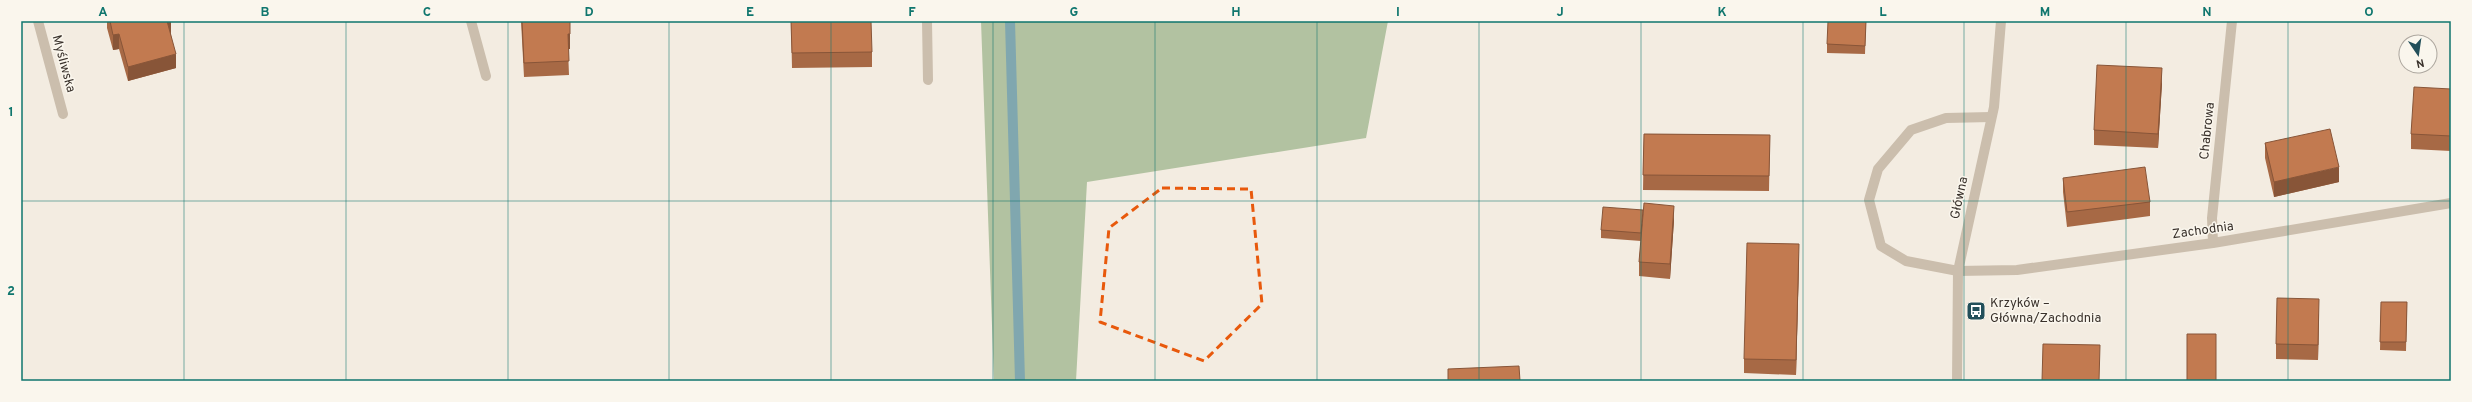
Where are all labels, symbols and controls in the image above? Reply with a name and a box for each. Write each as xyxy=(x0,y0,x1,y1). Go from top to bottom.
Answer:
text: A xyxy=(98,5,108,21)
text: B xyxy=(261,5,270,21)
text: C xyxy=(423,5,431,21)
text: D xyxy=(584,5,594,21)
text: E xyxy=(746,5,754,21)
text: F xyxy=(908,5,916,21)
text: G xyxy=(1070,5,1079,21)
text: H xyxy=(1231,5,1241,21)
text: I xyxy=(1396,5,1400,21)
text: J xyxy=(1556,5,1564,21)
text: K xyxy=(1717,5,1727,21)
text: L xyxy=(1879,5,1887,21)
text: M xyxy=(2040,5,2050,21)
text: N xyxy=(2202,5,2212,21)
text: O xyxy=(2364,5,2374,21)
street label: Myśliwska xyxy=(48,33,78,95)
north arrow xyxy=(2398,34,2438,74)
text: N xyxy=(2415,55,2425,70)
street label: Chabrowa xyxy=(2197,101,2219,161)
text: 1 xyxy=(8,105,14,121)
street label: Główna xyxy=(1948,175,1972,221)
street label: Zachodnia xyxy=(2171,219,2235,243)
text: 2 xyxy=(7,284,15,300)
place label: Krzyków – Główna/Zachodnia xyxy=(1990,296,2101,327)
bus stop icon: Krzyków – Główna/Zachodnia xyxy=(1965,300,1987,322)

